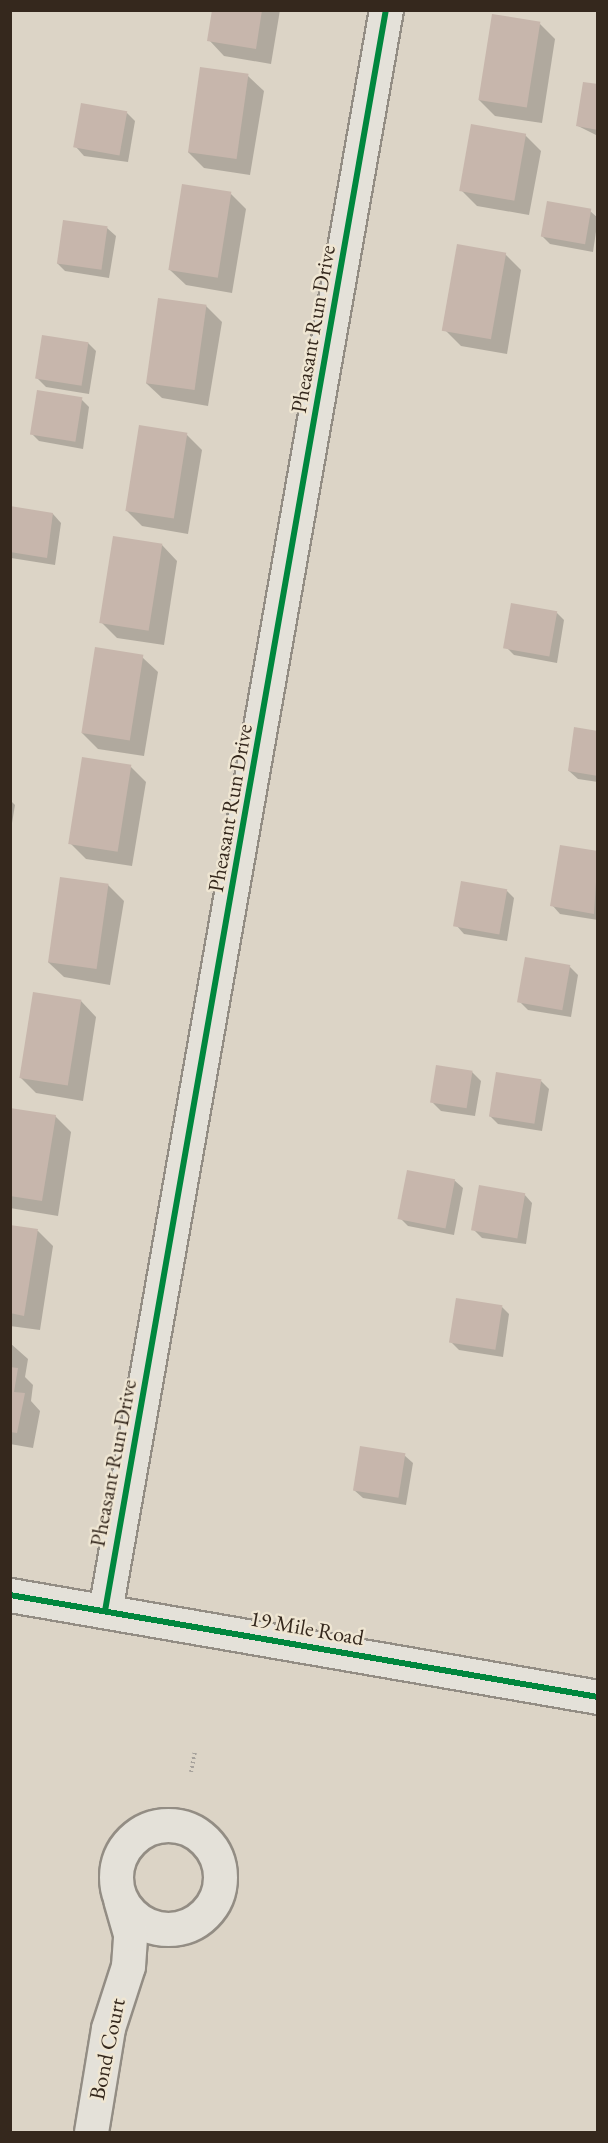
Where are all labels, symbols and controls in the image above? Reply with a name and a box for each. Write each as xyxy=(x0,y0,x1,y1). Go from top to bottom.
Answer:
street label: Pheasant Run Drive xyxy=(285,243,341,415)
street label: Pheasant Run Drive xyxy=(202,722,258,894)
street label: Pheasant Run Drive xyxy=(84,1377,142,1549)
street label: 19 Mile Road xyxy=(248,1605,366,1651)
street label: Bond Court xyxy=(83,1996,131,2102)

